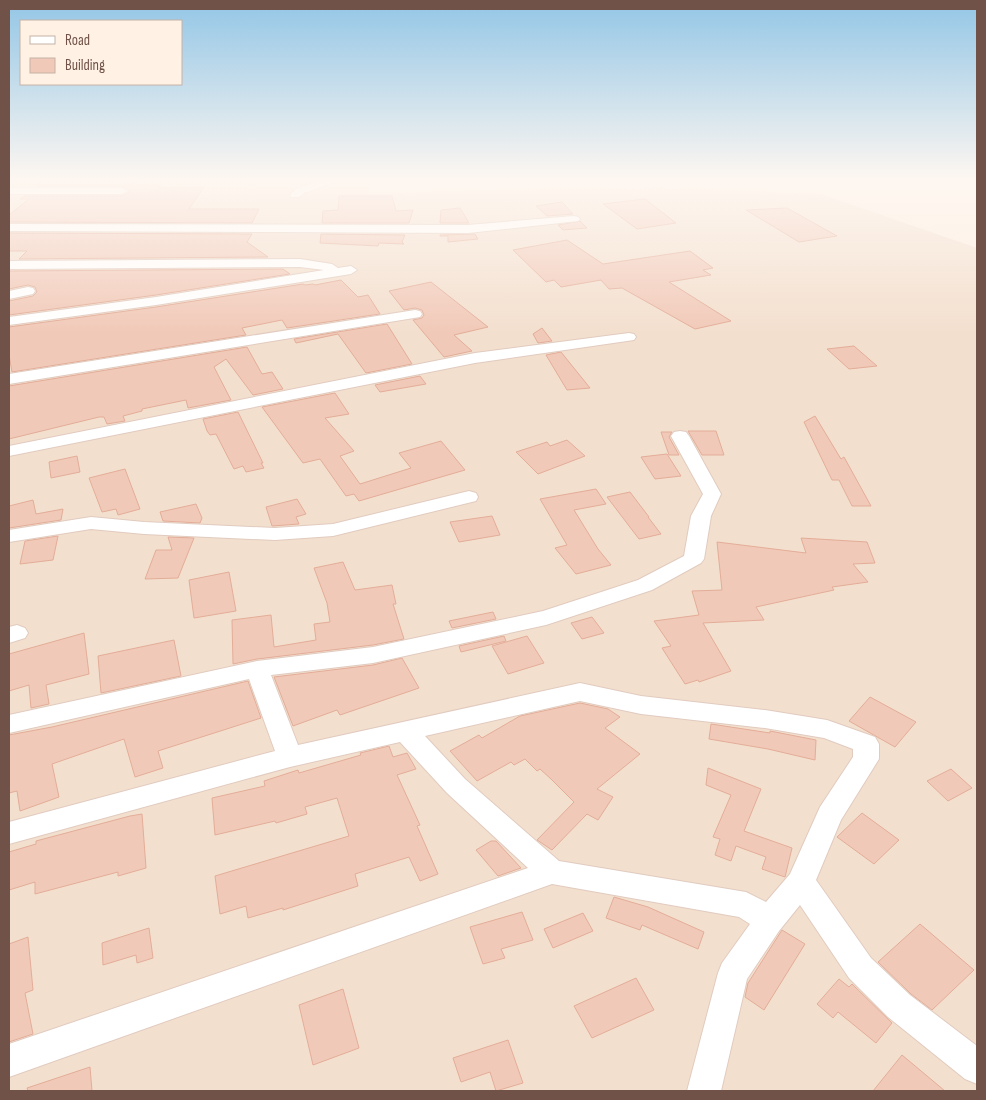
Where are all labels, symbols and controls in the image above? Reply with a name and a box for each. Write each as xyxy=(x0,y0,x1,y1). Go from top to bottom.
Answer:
legend xyxy=(20,20,182,85)
text: Road xyxy=(65,31,90,50)
text: Building xyxy=(65,56,105,75)

